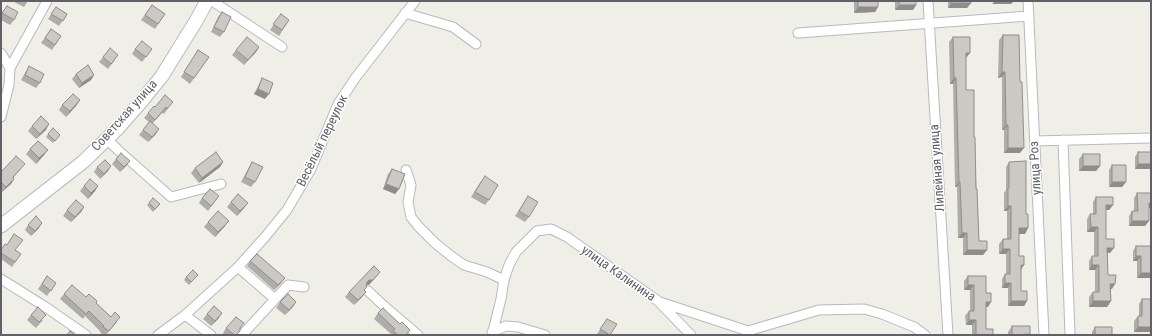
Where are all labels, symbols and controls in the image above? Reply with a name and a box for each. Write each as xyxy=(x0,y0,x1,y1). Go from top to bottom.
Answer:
street label: Советская улица xyxy=(89,77,161,155)
street label: Весёлый переулок xyxy=(294,93,352,189)
street label: Лилейная улица xyxy=(927,124,949,212)
street label: улица Роз xyxy=(1027,141,1045,195)
street label: улица Калинина xyxy=(578,243,658,305)

